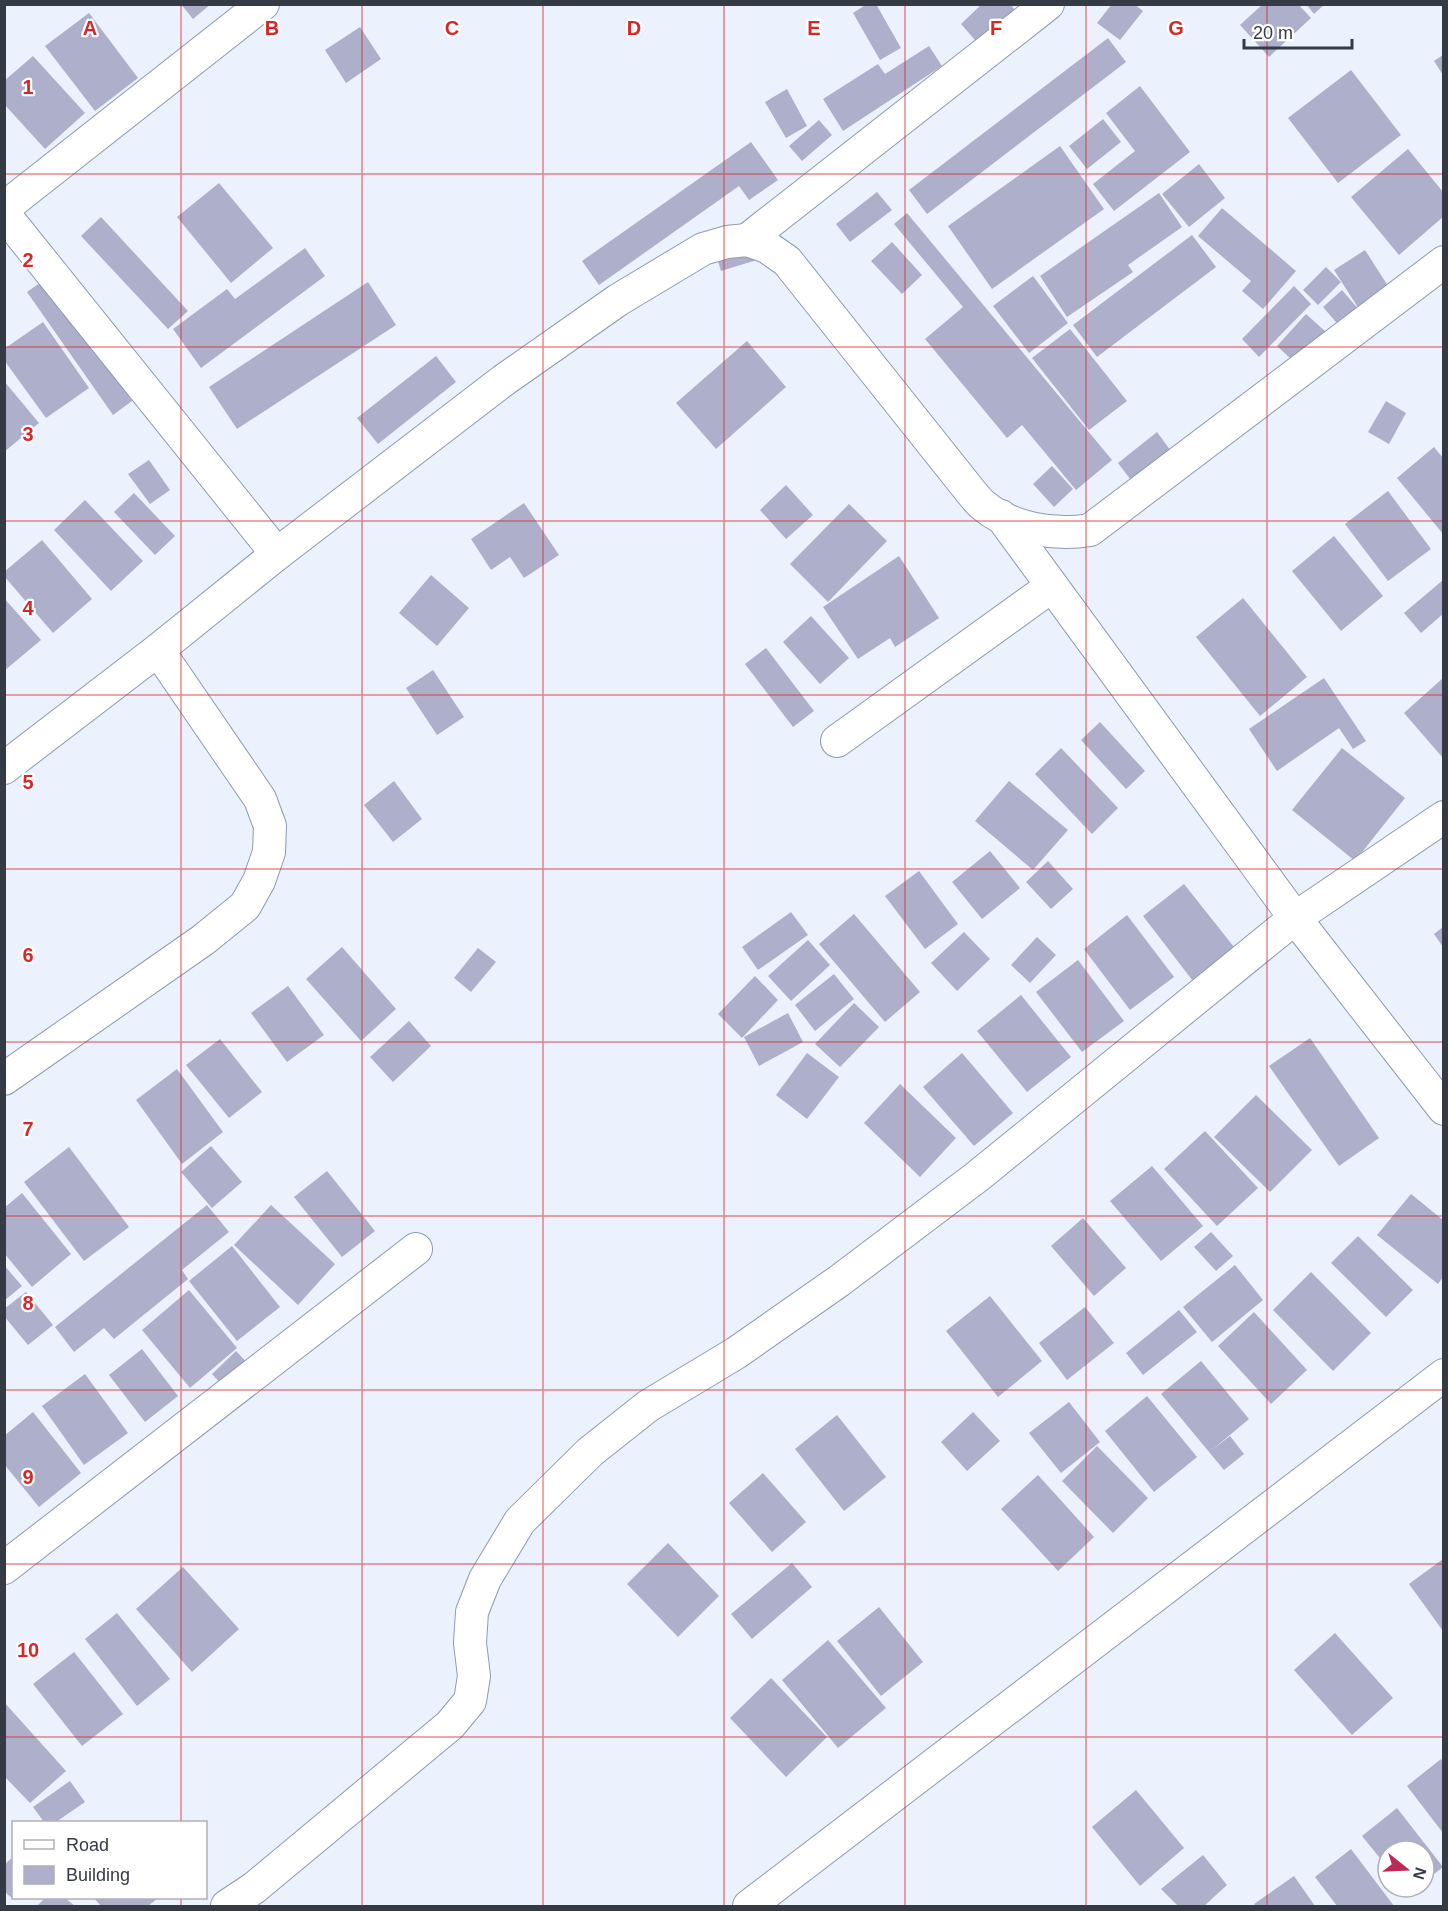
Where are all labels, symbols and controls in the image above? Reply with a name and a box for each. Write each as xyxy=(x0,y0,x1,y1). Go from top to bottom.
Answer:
scale bar xyxy=(1244,12,1352,50)
text: A xyxy=(83,17,97,39)
text: B xyxy=(265,17,279,39)
text: C xyxy=(445,17,459,39)
text: D xyxy=(627,17,641,39)
text: E xyxy=(807,17,821,39)
text: F xyxy=(990,17,1002,39)
text: G xyxy=(1168,17,1184,39)
text: 20 m xyxy=(1253,23,1293,43)
text: 1 xyxy=(22,76,34,98)
text: 2 xyxy=(22,249,34,271)
text: 3 xyxy=(22,423,34,445)
text: 4 xyxy=(22,597,34,619)
text: 5 xyxy=(22,771,34,793)
text: 6 xyxy=(22,944,34,966)
text: 7 xyxy=(22,1118,34,1140)
text: 8 xyxy=(22,1292,34,1314)
text: 9 xyxy=(22,1466,34,1488)
text: 10 xyxy=(17,1639,39,1661)
legend xyxy=(12,1821,207,1899)
text: Road xyxy=(66,1835,109,1855)
north arrow xyxy=(1376,1839,1436,1899)
text: Building xyxy=(66,1865,130,1885)
text: N xyxy=(1410,1865,1430,1882)

